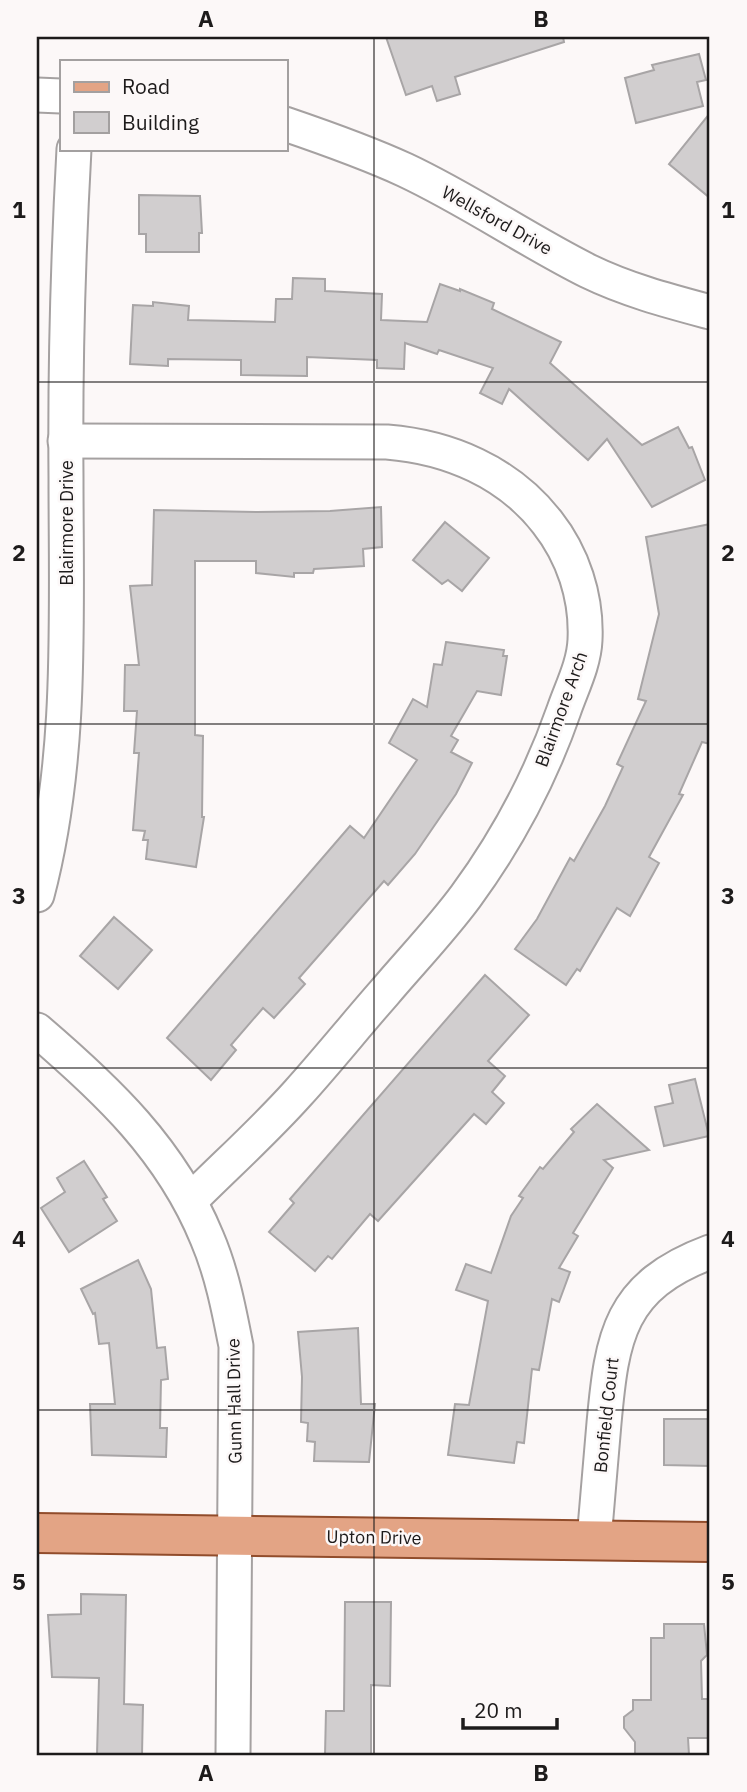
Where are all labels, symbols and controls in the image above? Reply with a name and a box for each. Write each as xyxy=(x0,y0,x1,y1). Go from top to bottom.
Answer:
text: A xyxy=(198,3,214,33)
text: B xyxy=(533,3,549,33)
legend xyxy=(60,60,287,150)
text: Road xyxy=(122,72,170,100)
text: Building xyxy=(122,108,199,136)
street label: Wellsford Drive xyxy=(438,180,556,260)
text: 1 xyxy=(12,194,26,224)
text: 1 xyxy=(721,194,735,224)
street label: Blairmore Drive xyxy=(55,460,78,586)
text: 2 xyxy=(12,537,26,567)
text: 2 xyxy=(721,537,735,567)
street label: Blairmore Arch xyxy=(529,648,593,770)
text: 3 xyxy=(12,880,26,910)
text: 3 xyxy=(721,880,735,910)
text: 4 xyxy=(12,1223,26,1253)
text: 4 xyxy=(721,1223,735,1253)
street label: Gunn Hall Drive xyxy=(221,1338,247,1464)
street label: Bonfield Court xyxy=(588,1356,624,1474)
street label: Upton Drive xyxy=(326,1525,422,1549)
text: 5 xyxy=(12,1566,26,1596)
text: 5 xyxy=(721,1566,735,1596)
scale bar xyxy=(463,1687,558,1731)
text: 20 m xyxy=(474,1696,523,1724)
text: A xyxy=(198,1757,214,1787)
text: B xyxy=(533,1757,549,1787)

